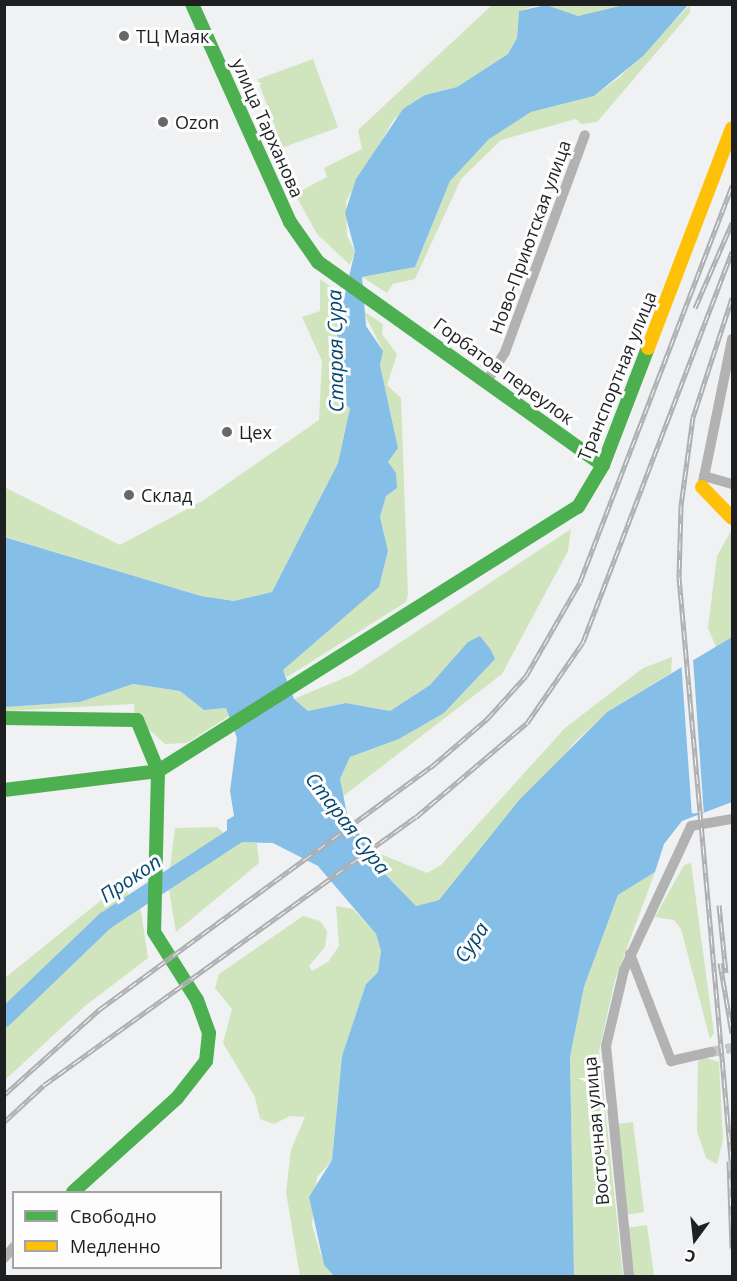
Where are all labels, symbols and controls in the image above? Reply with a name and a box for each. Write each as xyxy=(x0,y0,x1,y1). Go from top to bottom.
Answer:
place label: ТЦ Маяк xyxy=(136,25,209,47)
marker: ТЦ Маяк xyxy=(117,29,131,43)
street label: улица Тарханова xyxy=(228,55,308,201)
place label: Ozon xyxy=(175,111,219,133)
marker: Ozon xyxy=(156,115,170,129)
street label: Ново-Приютская улица xyxy=(485,137,575,337)
street label: Транспортная улица xyxy=(573,288,661,464)
water label: Старая Сура xyxy=(322,289,348,413)
street label: Горбатов переулок xyxy=(430,313,578,429)
place label: Цех xyxy=(239,421,272,443)
marker: Цех xyxy=(220,425,234,439)
place label: Склад xyxy=(141,484,192,506)
marker: Склад xyxy=(122,488,136,502)
water label: Старая Сура xyxy=(301,767,395,879)
water label: Прокоп xyxy=(95,849,165,907)
water label: Сура xyxy=(449,917,493,967)
street label: Восточная улица xyxy=(579,1056,613,1206)
legend xyxy=(12,1191,222,1269)
text: Свободно xyxy=(70,1204,157,1228)
north arrow xyxy=(665,1209,725,1269)
text: Медленно xyxy=(70,1234,161,1258)
text: С xyxy=(683,1244,698,1268)

